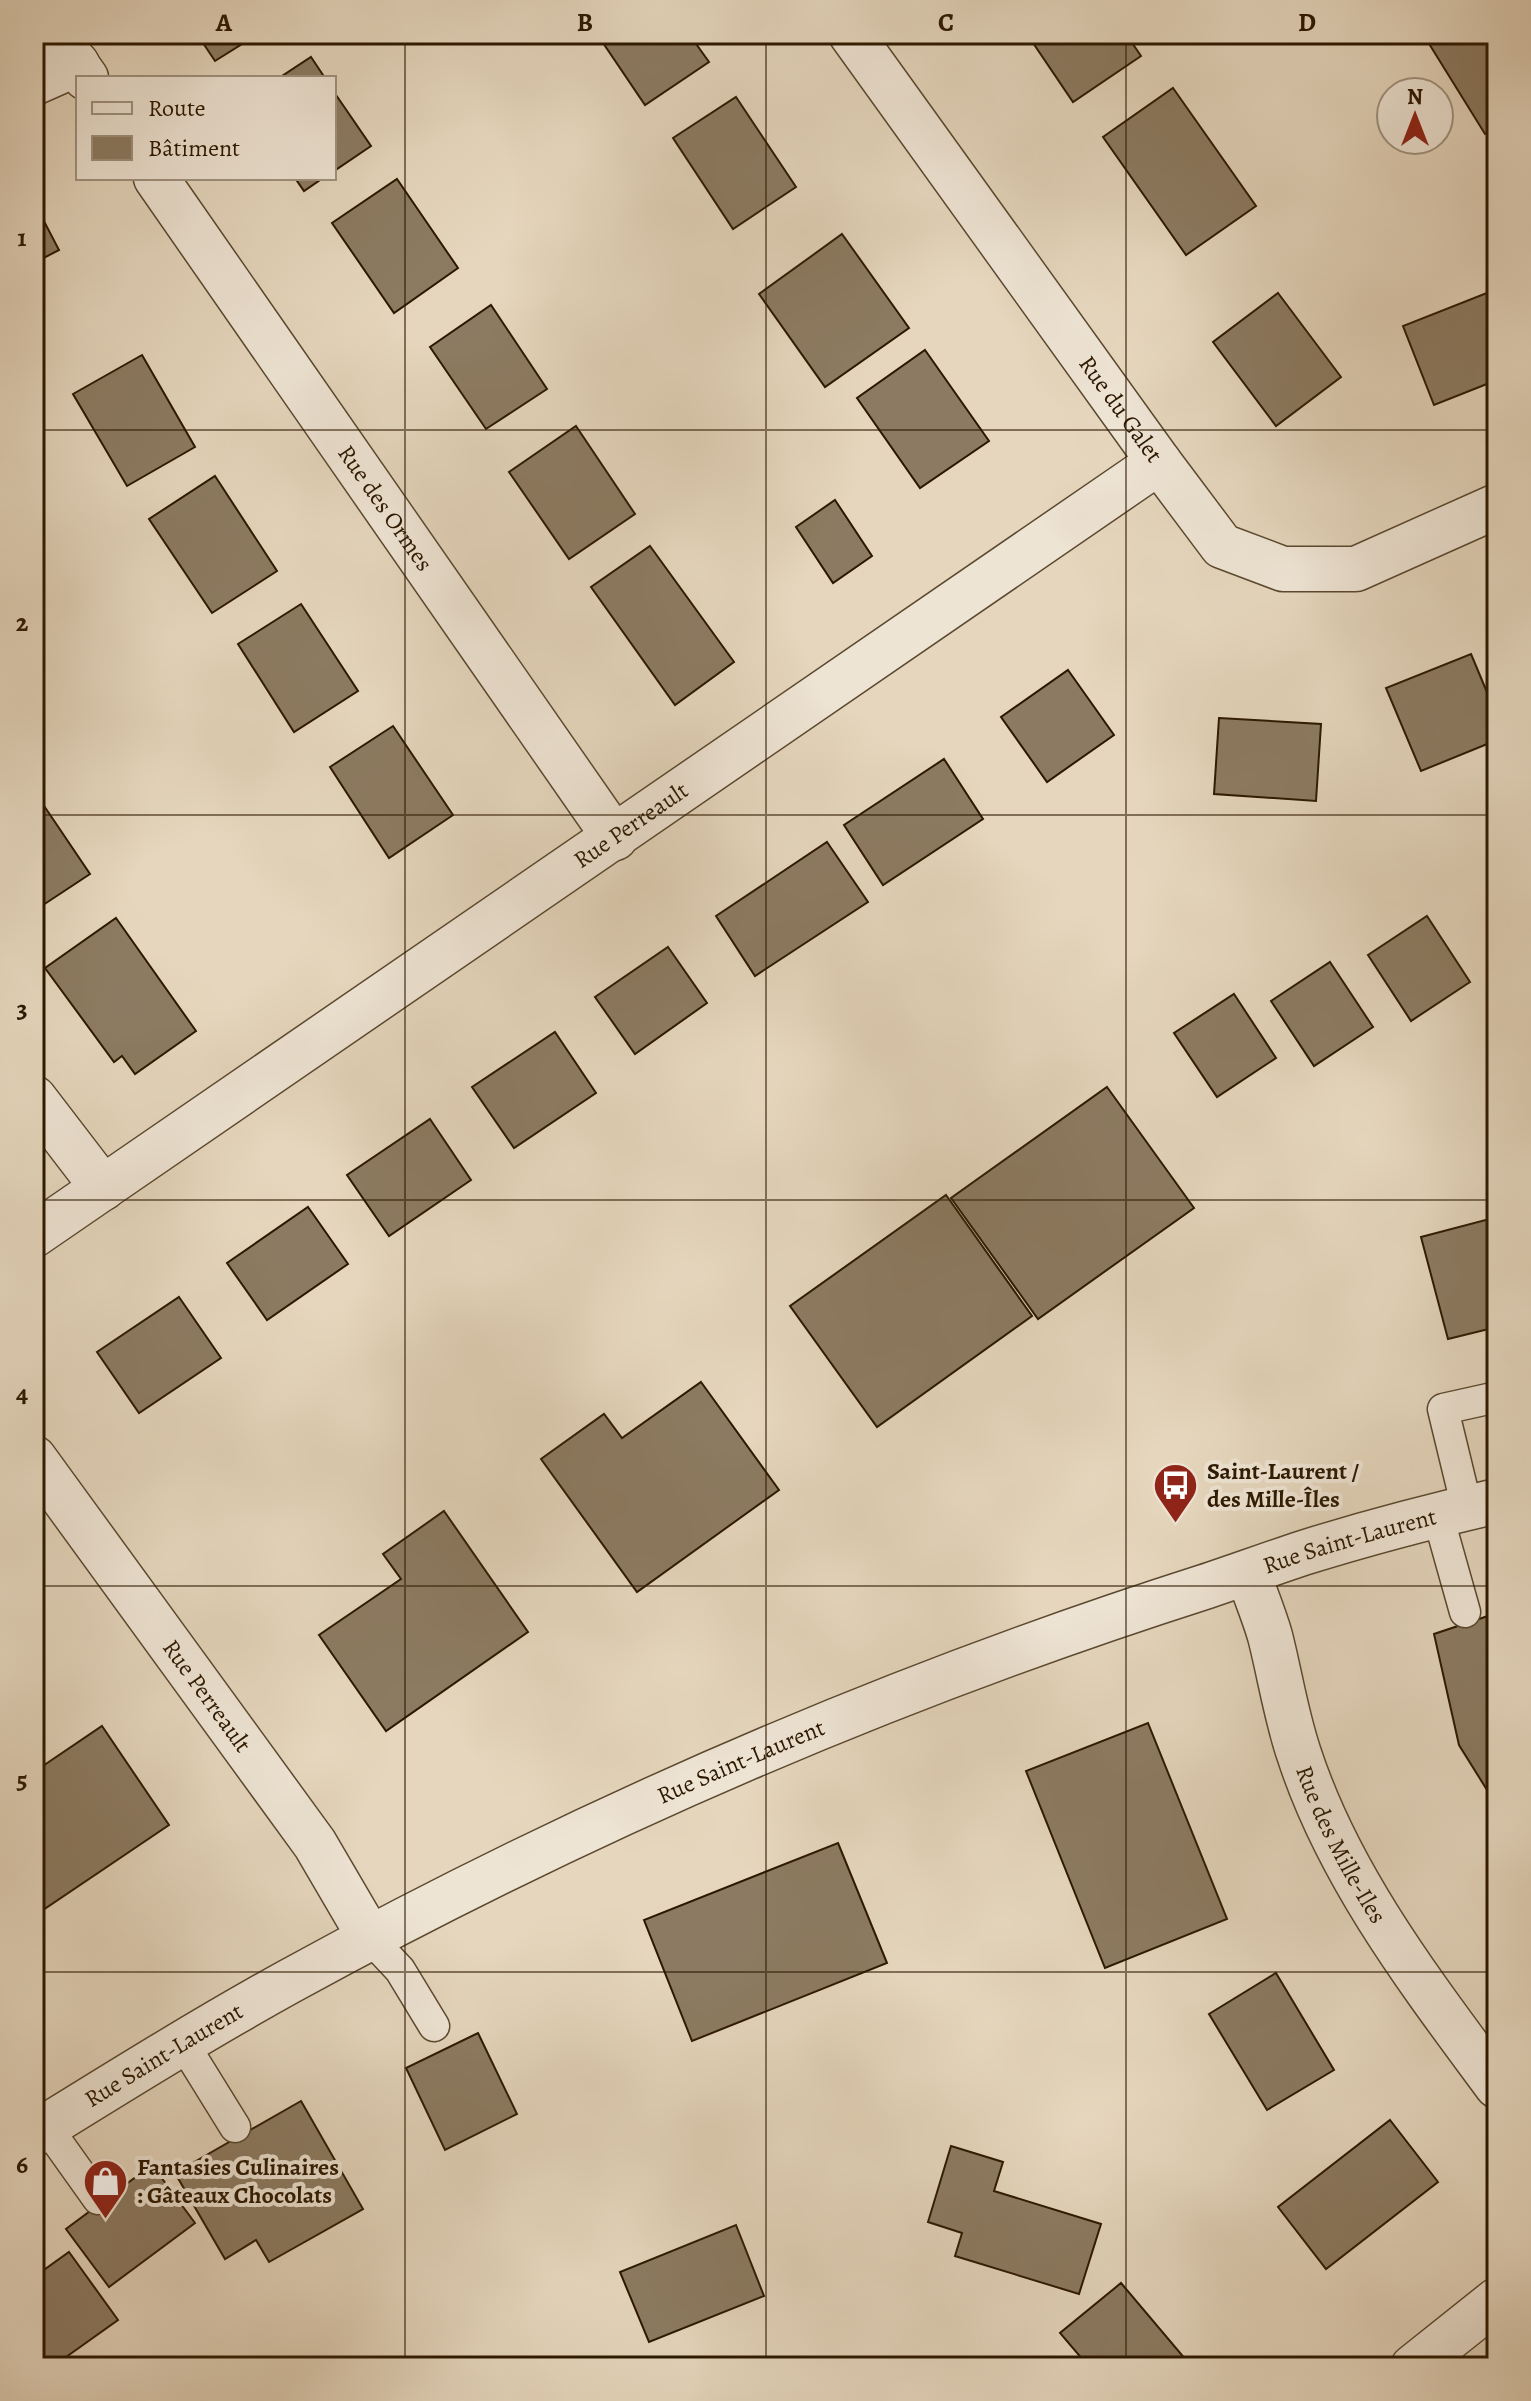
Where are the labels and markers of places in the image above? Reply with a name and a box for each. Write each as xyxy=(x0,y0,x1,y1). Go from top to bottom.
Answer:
place label: Saint-Laurent / des Mille-Îles xyxy=(1207,1455,1359,1515)
bus stop icon: Saint-Laurent / des Mille-Îles xyxy=(1152,1461,1200,1524)
place label: Fantasies Culinaires : Gâteaux Chocolats xyxy=(137,2151,339,2211)
shop icon: Fantasies Culinaires : Gâteaux Chocolats xyxy=(82,2157,130,2220)

